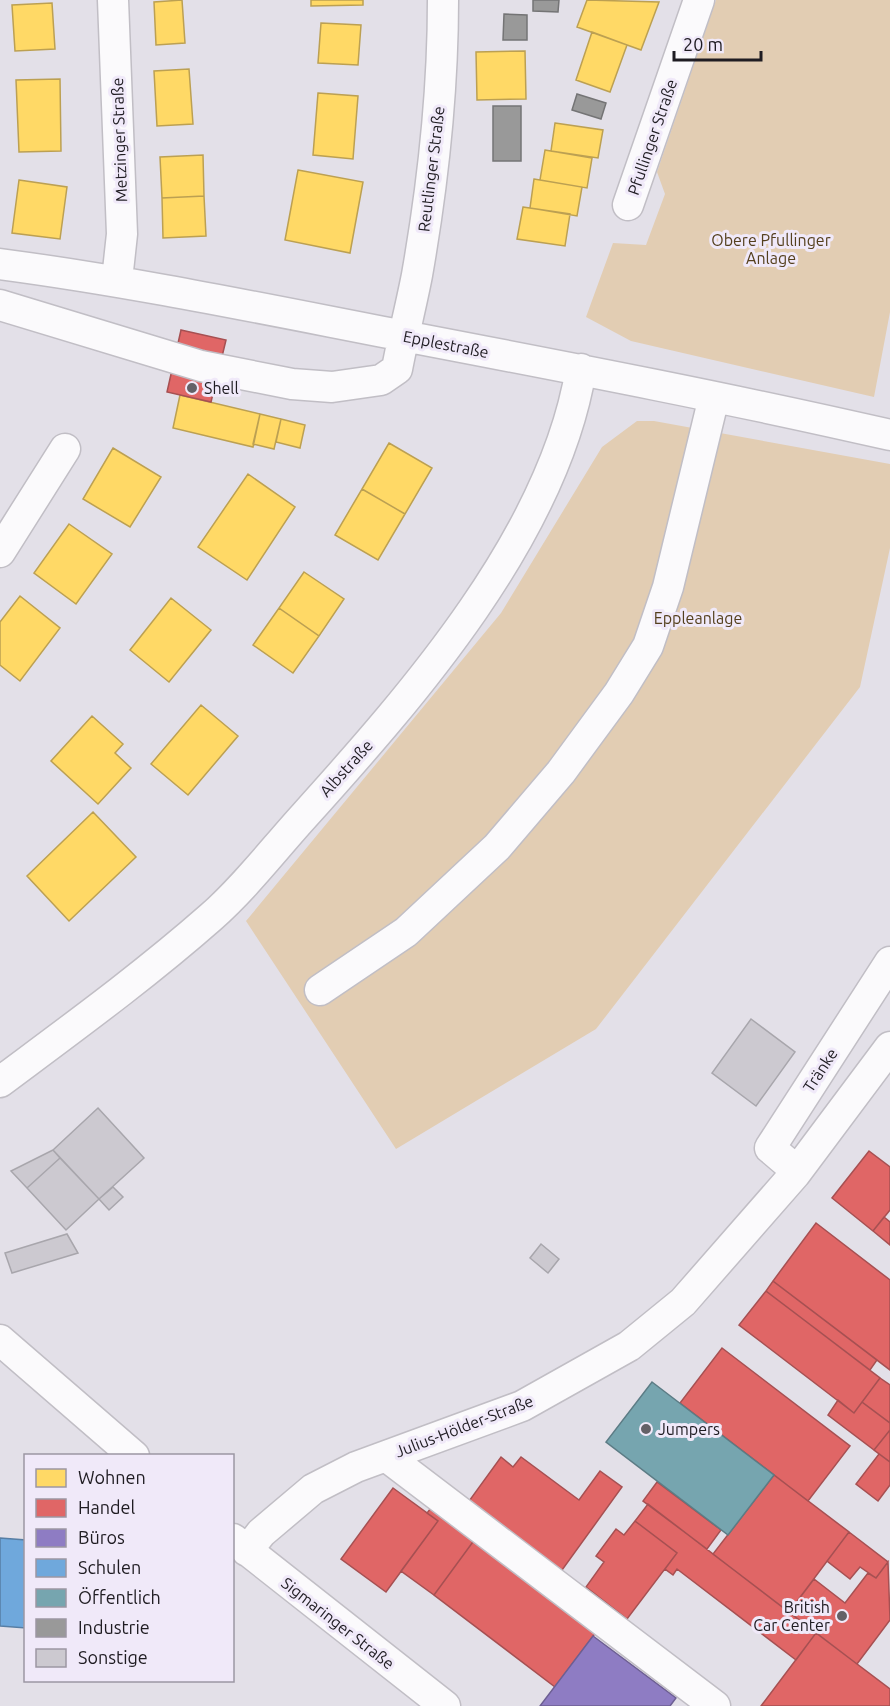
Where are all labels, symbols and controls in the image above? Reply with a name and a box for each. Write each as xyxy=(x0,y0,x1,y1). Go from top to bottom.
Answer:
scale bar xyxy=(674,24,761,62)
text: 20 m xyxy=(683,34,723,54)
street label: Metzinger Straße xyxy=(108,77,130,203)
street label: Pfullinger Straße xyxy=(624,77,680,197)
street label: Reutlinger Straße xyxy=(414,105,448,233)
park label: Obere Pfullinger Anlage xyxy=(711,231,831,267)
street label: Epplestraße xyxy=(402,327,490,361)
place label: Shell xyxy=(204,379,239,397)
marker: Shell xyxy=(185,381,199,395)
park label: Eppleanlage xyxy=(654,609,742,627)
street label: Albstraße xyxy=(316,736,376,800)
street label: Tränke xyxy=(799,1045,841,1095)
street label: Julius-Hölder-Straße xyxy=(392,1391,536,1461)
place label: Jumpers xyxy=(658,1420,720,1438)
marker: Jumpers xyxy=(639,1422,653,1436)
legend xyxy=(24,1454,234,1682)
text: Wohnen xyxy=(78,1467,146,1487)
text: Handel xyxy=(78,1497,136,1517)
text: Büros xyxy=(78,1527,125,1547)
text: Schulen xyxy=(78,1557,141,1577)
street label: Sigmaringer Straße xyxy=(278,1573,398,1673)
text: Öffentlich xyxy=(78,1587,161,1607)
place label: British Car Center xyxy=(753,1598,830,1634)
marker: British Car Center xyxy=(835,1609,849,1623)
text: Industrie xyxy=(78,1617,150,1637)
text: Sonstige xyxy=(78,1647,148,1667)

